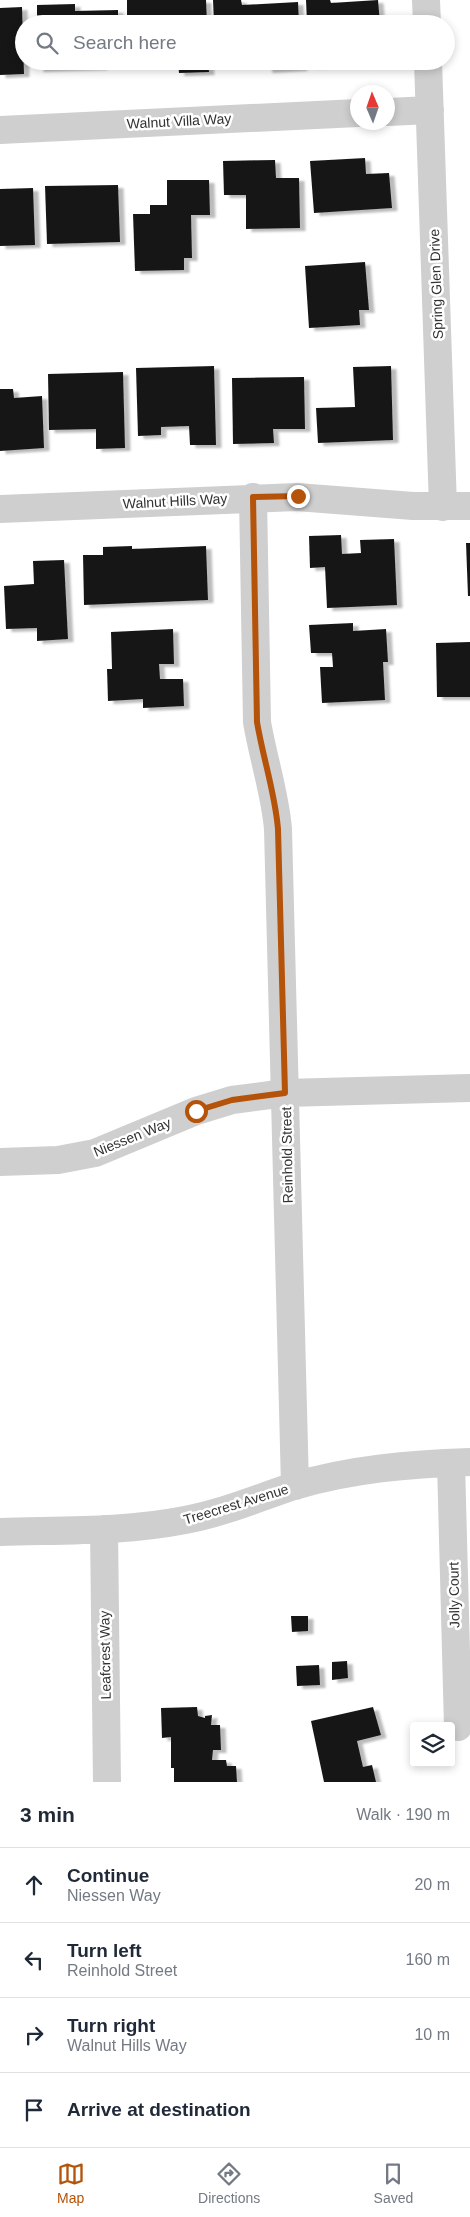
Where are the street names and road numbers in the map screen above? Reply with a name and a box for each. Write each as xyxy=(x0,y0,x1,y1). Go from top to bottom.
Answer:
street label: Walnut Villa Way xyxy=(126,110,232,132)
street label: Spring Glen Drive xyxy=(426,228,446,339)
street label: Walnut Hills Way xyxy=(122,490,228,512)
street label: Reinhold Street xyxy=(278,1107,296,1203)
street label: Niessen Way xyxy=(91,1114,173,1160)
street label: Treecrest Avenue xyxy=(182,1480,291,1528)
street label: Jolly Court xyxy=(445,1562,463,1628)
street label: Leafcrest Way xyxy=(96,1610,114,1700)

